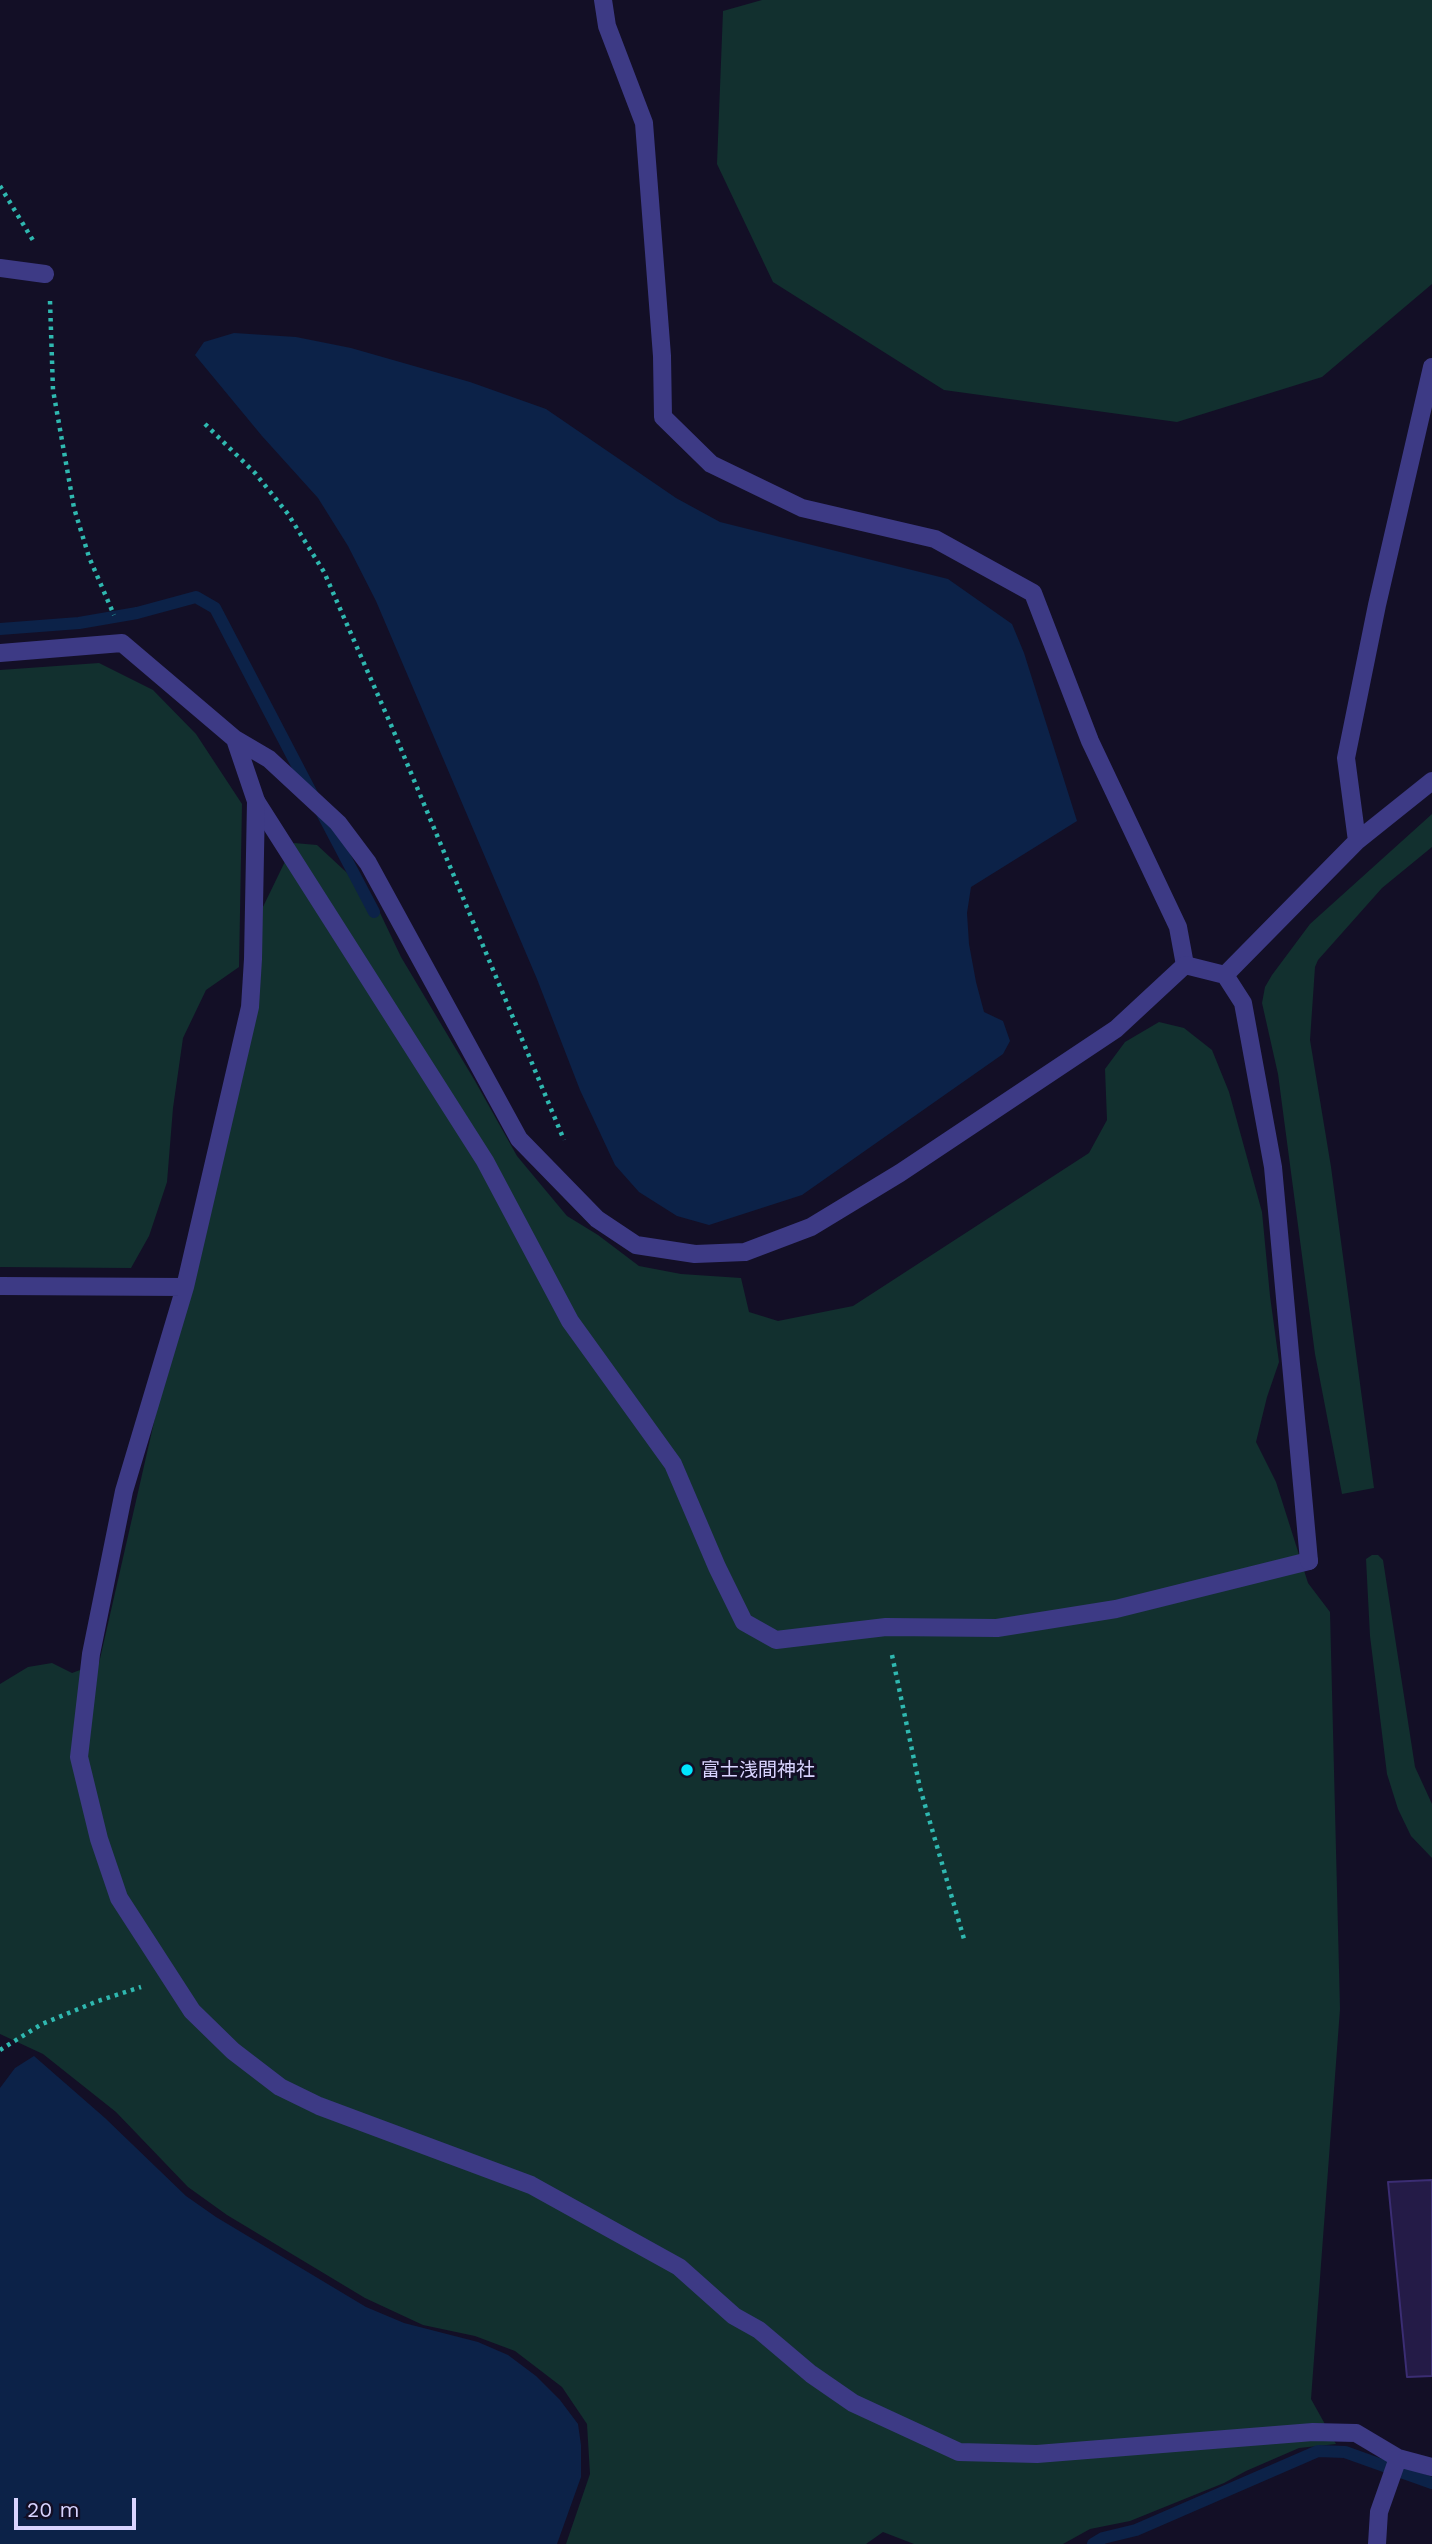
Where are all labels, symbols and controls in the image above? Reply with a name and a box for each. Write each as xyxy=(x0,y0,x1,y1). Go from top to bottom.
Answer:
place label: 富士浅間神社 xyxy=(701,1759,815,1781)
marker: 富士浅間神社 xyxy=(679,1762,695,1778)
scale bar xyxy=(18,2484,140,2528)
text: 20 m xyxy=(27,2497,79,2522)

